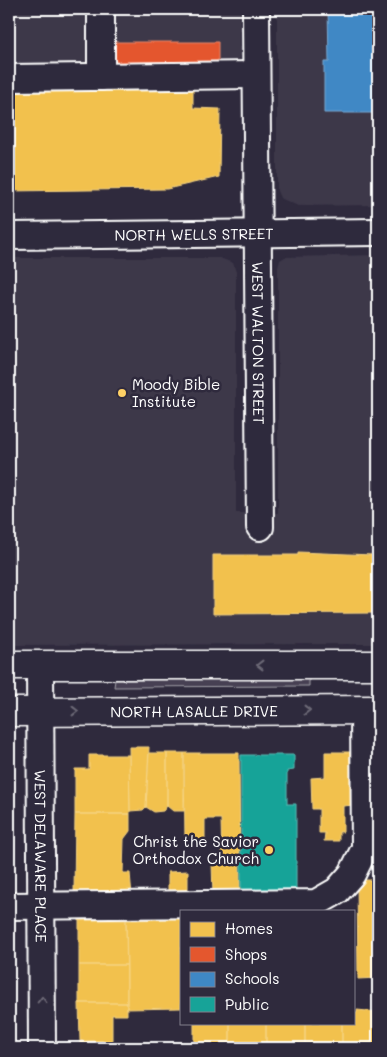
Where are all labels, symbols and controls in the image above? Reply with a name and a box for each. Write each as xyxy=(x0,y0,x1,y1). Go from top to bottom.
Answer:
street label: NORTH WELLS STREET xyxy=(114,223,274,245)
street label: WEST WALTON STREET xyxy=(248,261,269,425)
place label: Moody Bible Institute xyxy=(132,374,220,411)
marker: Moody Bible Institute xyxy=(116,387,128,399)
one-way arrow xyxy=(255,660,263,670)
street label: NORTH LASALLE DRIVE xyxy=(110,701,278,721)
one-way arrow xyxy=(304,705,312,715)
one-way arrow xyxy=(72,706,79,716)
street label: WEST DELAWARE PLACE xyxy=(31,769,51,943)
place label: Christ the Savior Orthodox Church xyxy=(133,831,259,868)
marker: Christ the Savior Orthodox Church xyxy=(263,844,275,856)
legend xyxy=(180,910,354,1024)
text: Homes xyxy=(225,918,273,938)
text: Shops xyxy=(225,944,267,964)
text: Schools xyxy=(225,968,280,988)
text: Public xyxy=(225,994,269,1014)
one-way arrow xyxy=(37,995,47,1003)

